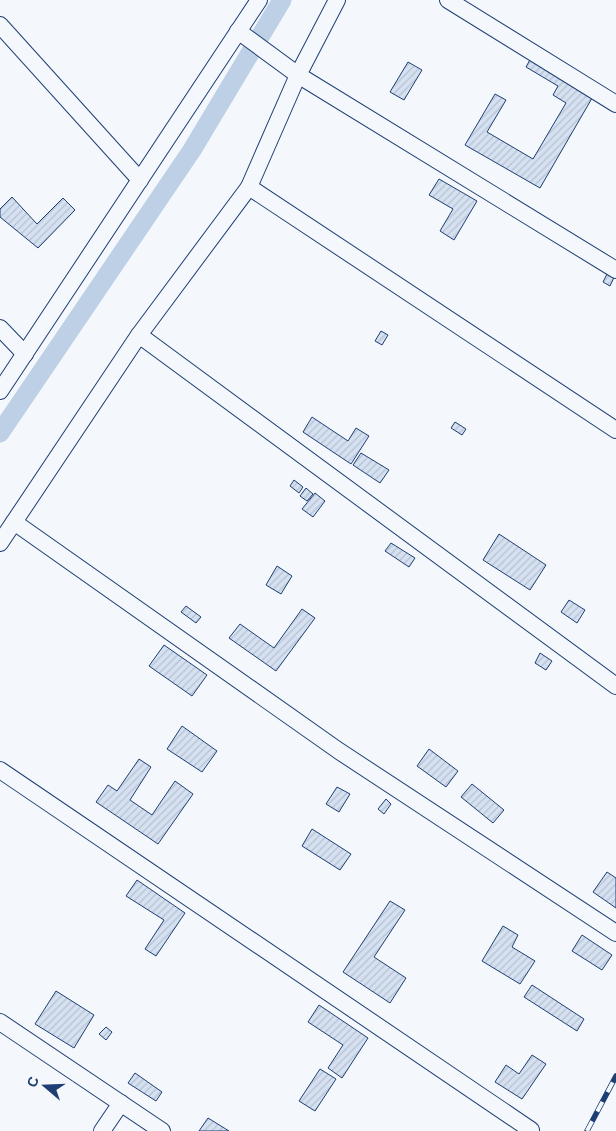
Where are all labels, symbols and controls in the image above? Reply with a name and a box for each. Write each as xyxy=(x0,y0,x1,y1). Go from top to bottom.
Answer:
north arrow xyxy=(20,1061,70,1111)
text: С xyxy=(23,1074,42,1089)

